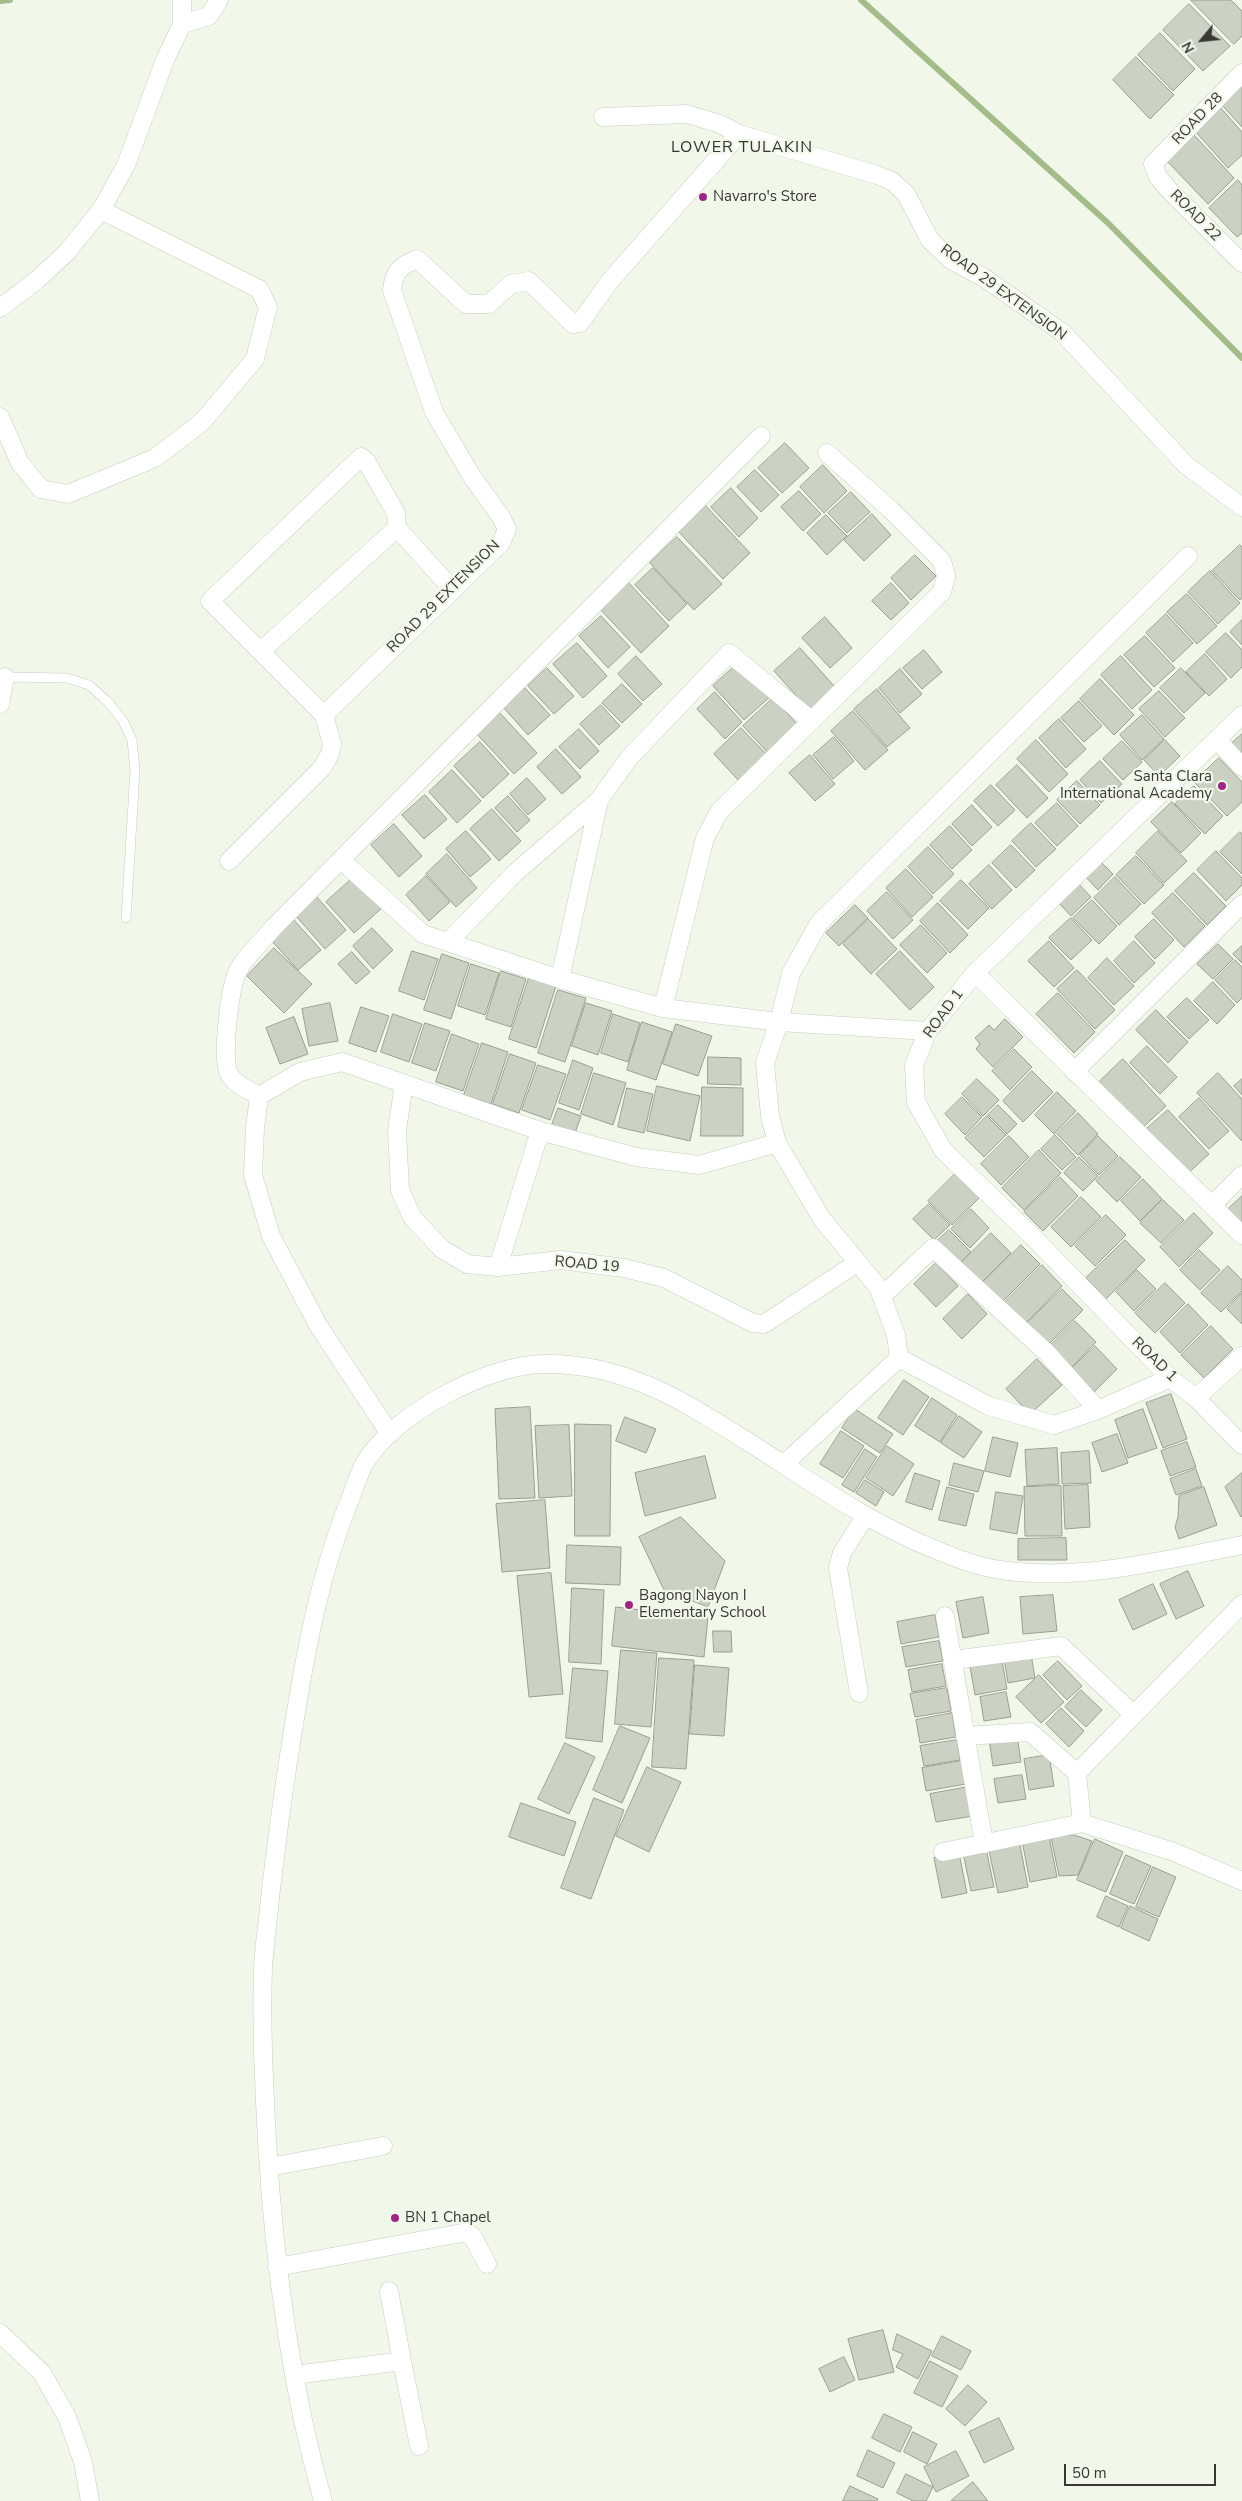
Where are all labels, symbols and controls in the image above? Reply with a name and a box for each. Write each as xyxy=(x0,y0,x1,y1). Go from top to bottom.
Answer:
north arrow xyxy=(1177,15,1227,65)
text: N xyxy=(1177,38,1199,56)
street label: ROAD 28 xyxy=(1169,89,1227,149)
district label: LOWER TULAKIN xyxy=(669,138,815,158)
street label: ROAD 22 xyxy=(1166,187,1224,245)
place label: Navarro's Store xyxy=(713,188,817,206)
marker: Navarro's Store xyxy=(697,191,709,203)
street label: ROAD 29 EXTENSION xyxy=(936,241,1070,345)
street label: ROAD 29 EXTENSION xyxy=(384,537,504,657)
place label: Santa Clara International Academy xyxy=(1060,768,1212,803)
marker: Santa Clara International Academy xyxy=(1216,780,1228,792)
street label: ROAD 1 xyxy=(920,986,968,1042)
street label: ROAD 19 xyxy=(554,1253,620,1277)
street label: ROAD 1 xyxy=(1128,1334,1180,1386)
place label: Bagong Nayon I Elementary School xyxy=(639,1587,766,1622)
marker: Bagong Nayon I Elementary School xyxy=(623,1599,635,1611)
place label: BN 1 Chapel xyxy=(405,2209,491,2227)
marker: BN 1 Chapel xyxy=(389,2212,401,2224)
scale bar xyxy=(1067,2454,1220,2486)
text: 50 m xyxy=(1072,2463,1107,2483)

